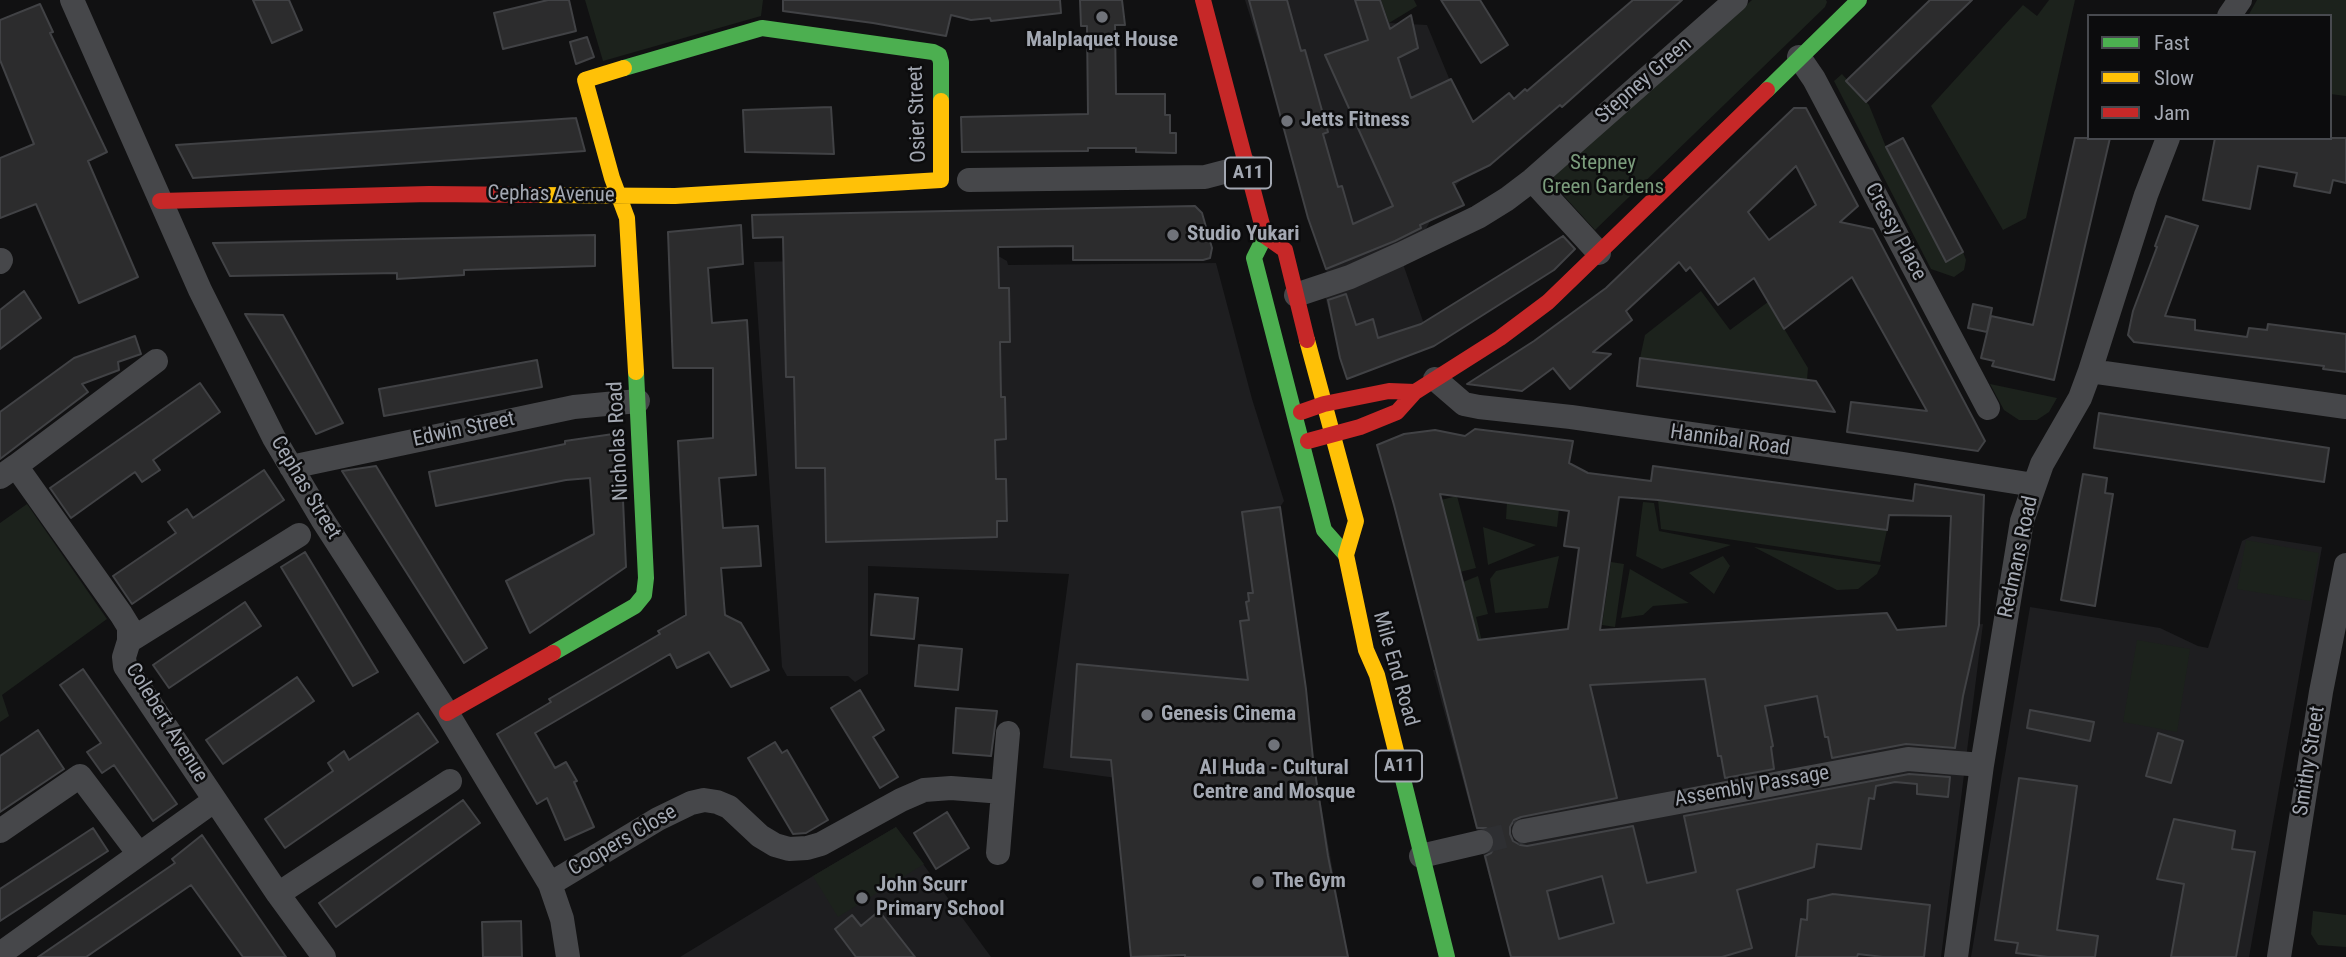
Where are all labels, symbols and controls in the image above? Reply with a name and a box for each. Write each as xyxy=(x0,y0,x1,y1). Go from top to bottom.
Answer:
marker: Malplaquet House xyxy=(1094,9,1110,25)
legend xyxy=(2087,14,2332,140)
place label: Malplaquet House xyxy=(1026,28,1178,54)
text: Fast xyxy=(2154,31,2190,55)
street label: Stepney Green xyxy=(1591,32,1697,130)
street label: Osier Street xyxy=(904,65,932,163)
text: Slow xyxy=(2154,66,2194,90)
text: Jam xyxy=(2154,101,2190,125)
place label: Jetts Fitness xyxy=(1301,108,1410,134)
marker: Jetts Fitness xyxy=(1279,113,1295,129)
park label: Stepney Green Gardens xyxy=(1542,151,1664,201)
road number: A11 xyxy=(1225,158,1271,188)
street label: Cressy Place xyxy=(1859,179,1931,285)
street label: Cephas Avenue xyxy=(487,181,615,209)
place label: Studio Yukari xyxy=(1187,222,1300,248)
marker: Studio Yukari xyxy=(1165,227,1181,243)
street label: Nicholas Road xyxy=(603,381,635,501)
street label: Edwin Street xyxy=(411,407,517,453)
street label: Hannibal Road xyxy=(1669,420,1791,462)
street label: Cephas Street xyxy=(264,432,346,544)
street label: Redmans Road xyxy=(1994,494,2044,620)
street label: Mile End Road xyxy=(1367,609,1423,729)
street label: Colebert Avenue xyxy=(119,659,213,787)
place label: Genesis Cinema xyxy=(1161,702,1296,728)
street label: Smithy Street xyxy=(2289,704,2331,818)
marker: Genesis Cinema xyxy=(1139,707,1155,723)
marker: Al Huda - Cultural Centre and Mosque xyxy=(1266,737,1282,753)
road number: A11 xyxy=(1376,750,1422,782)
place label: Al Huda - Cultural Centre and Mosque xyxy=(1193,756,1355,806)
street label: Assembly Passage xyxy=(1673,761,1831,813)
street label: Coopers Close xyxy=(564,800,682,882)
place label: The Gym xyxy=(1272,869,1346,895)
place label: John Scurr Primary School xyxy=(876,873,1004,923)
marker: The Gym xyxy=(1250,874,1266,890)
marker: John Scurr Primary School xyxy=(854,890,870,906)

